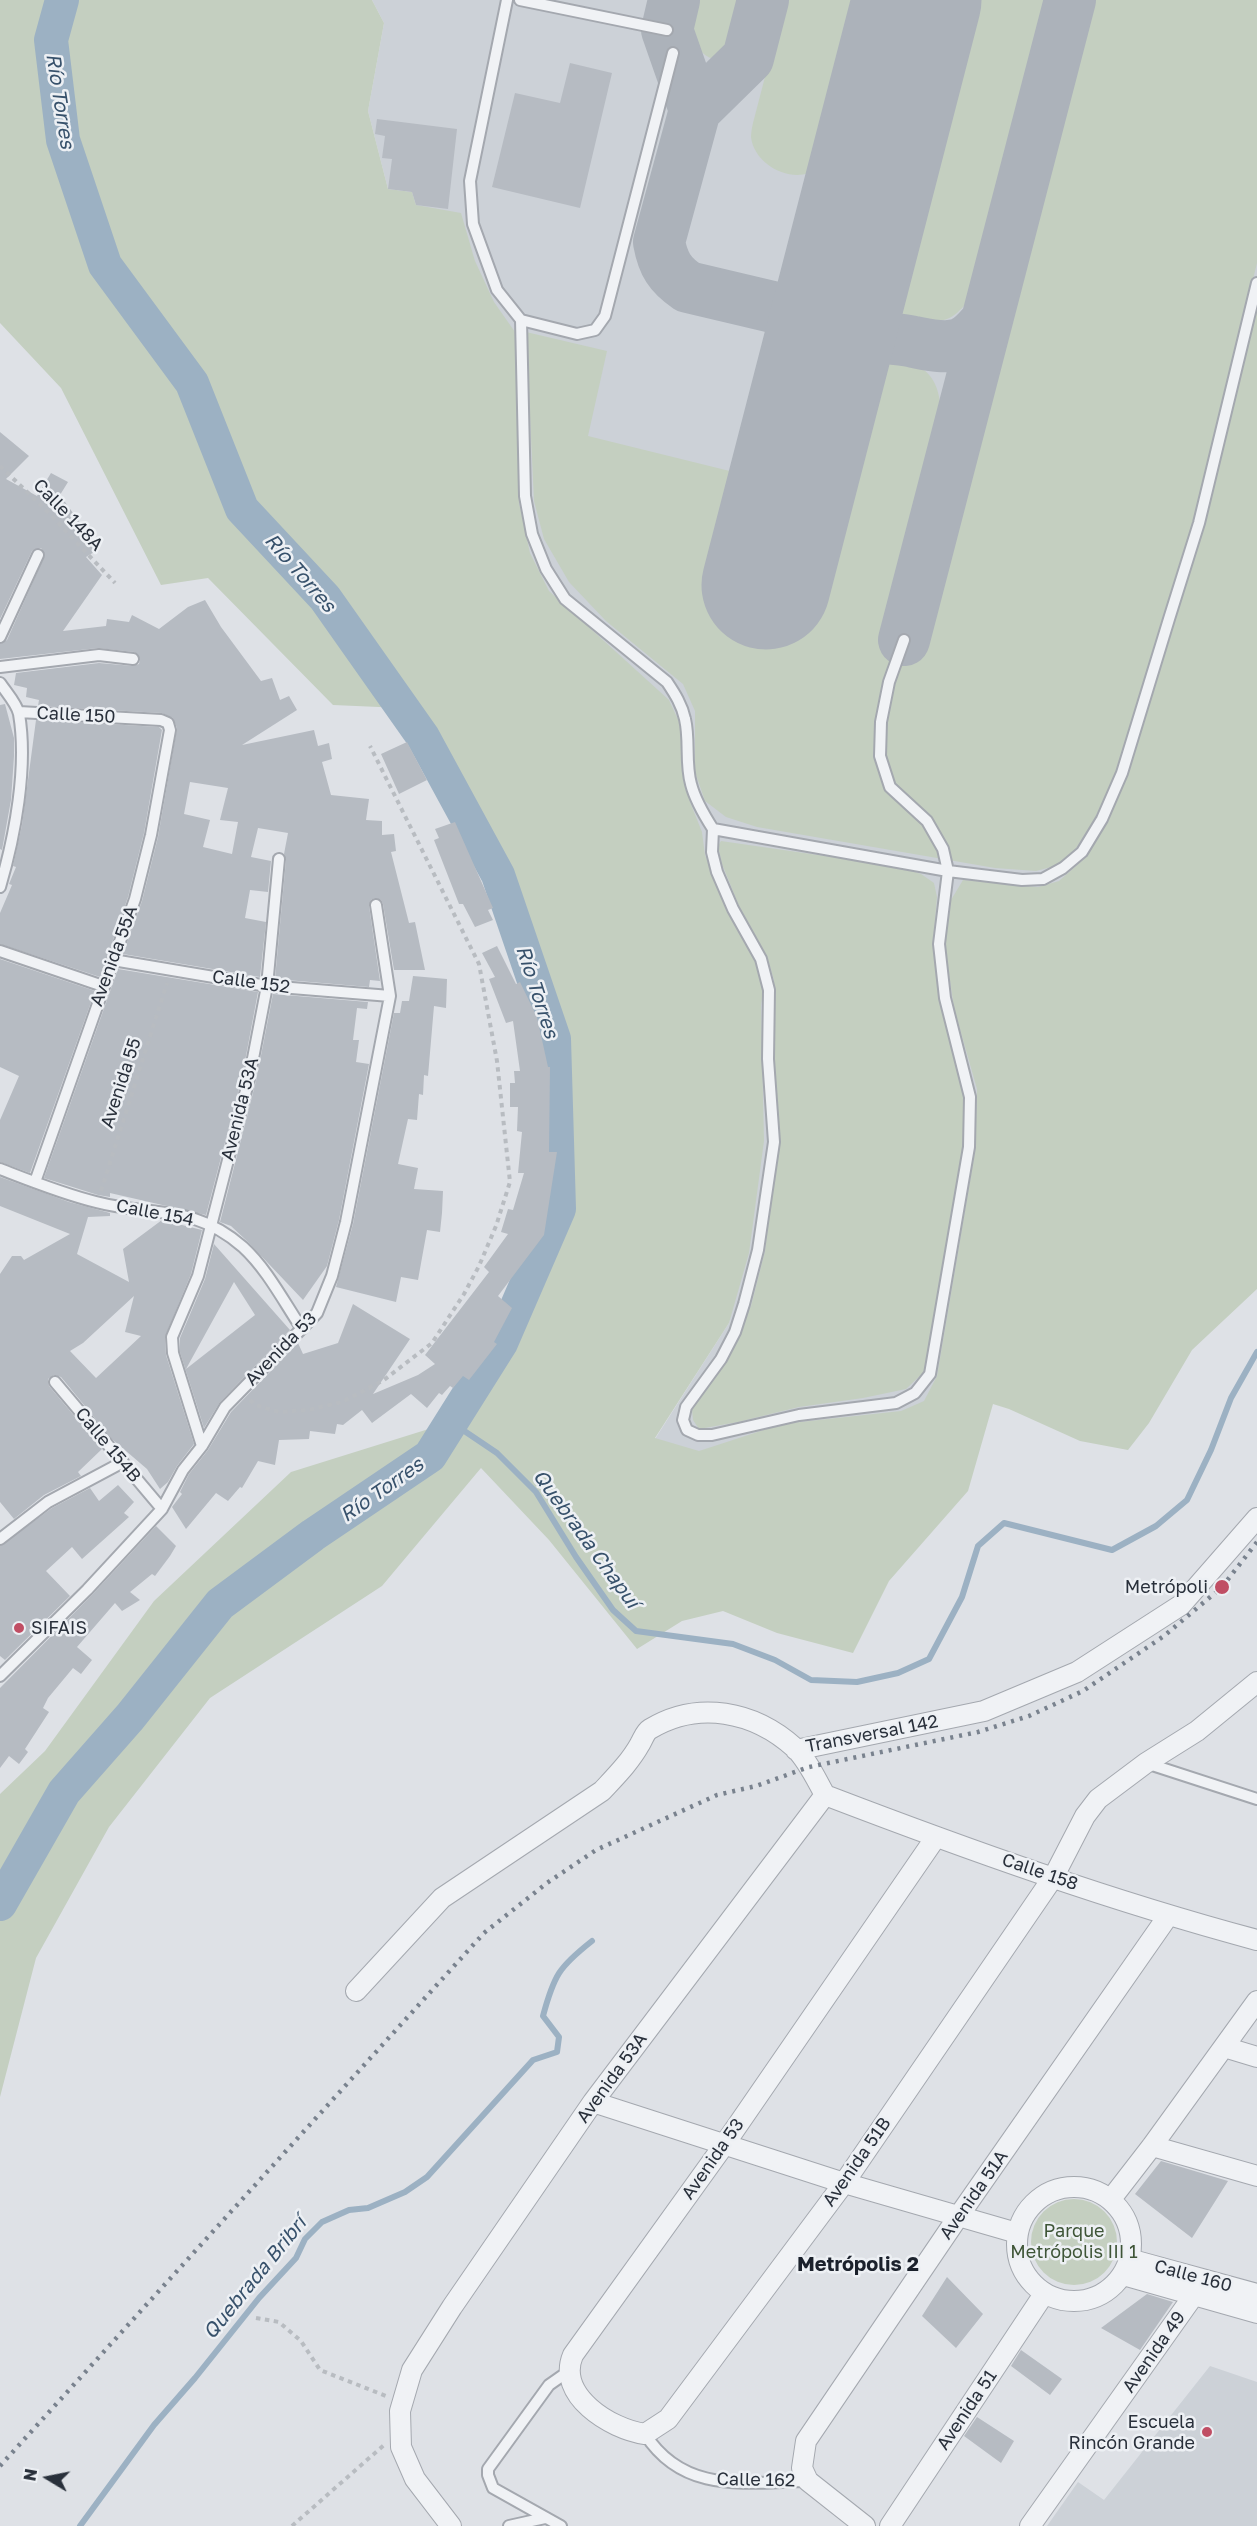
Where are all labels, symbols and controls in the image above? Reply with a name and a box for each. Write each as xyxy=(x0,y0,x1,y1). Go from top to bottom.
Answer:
water label: Río Torres xyxy=(41,52,79,150)
street label: Calle 148A xyxy=(28,475,108,555)
water label: Río Torres xyxy=(259,529,341,617)
street label: Calle 150 xyxy=(36,702,116,728)
street label: Avenida 55A xyxy=(86,903,142,1009)
water label: Río Torres xyxy=(511,943,563,1041)
street label: Calle 152 xyxy=(211,966,291,998)
street label: Avenida 55 xyxy=(96,1035,146,1131)
street label: Avenida 53A xyxy=(217,1055,263,1163)
street label: Calle 154 xyxy=(114,1195,196,1231)
street label: Avenida 53 xyxy=(241,1308,321,1390)
street label: Calle 154B xyxy=(71,1403,145,1487)
water label: Río Torres xyxy=(336,1453,428,1527)
water label: Quebrada Chapuí xyxy=(528,1465,644,1613)
place label: Metrópoli xyxy=(1125,1576,1208,1598)
marker: Metrópoli xyxy=(1213,1578,1231,1596)
place label: SIFAIS xyxy=(31,1617,87,1639)
marker: SIFAIS xyxy=(12,1621,26,1635)
street label: Transversal 142 xyxy=(804,1711,940,1757)
street label: Calle 158 xyxy=(999,1849,1081,1895)
street label: Avenida 53A xyxy=(572,2029,652,2127)
street label: Avenida 51B xyxy=(818,2113,896,2211)
street label: Avenida 53 xyxy=(677,2114,749,2204)
street label: Avenida 51A xyxy=(935,2146,1013,2244)
water label: Quebrada Bribrí xyxy=(198,2212,312,2344)
park label: Parque Metrópolis III 1 xyxy=(1010,2220,1138,2262)
district label: Metrópolis 2 xyxy=(797,2253,919,2277)
street label: Calle 160 xyxy=(1152,2255,1234,2297)
street label: Avenida 49 xyxy=(1118,2307,1190,2397)
street label: Avenida 51 xyxy=(932,2366,1002,2454)
place label: Escuela Rincón Grande xyxy=(1068,2411,1195,2454)
marker: Escuela Rincón Grande xyxy=(1200,2425,1214,2439)
north arrow xyxy=(18,2448,78,2508)
text: N xyxy=(19,2467,41,2483)
street label: Calle 162 xyxy=(716,2469,796,2491)

